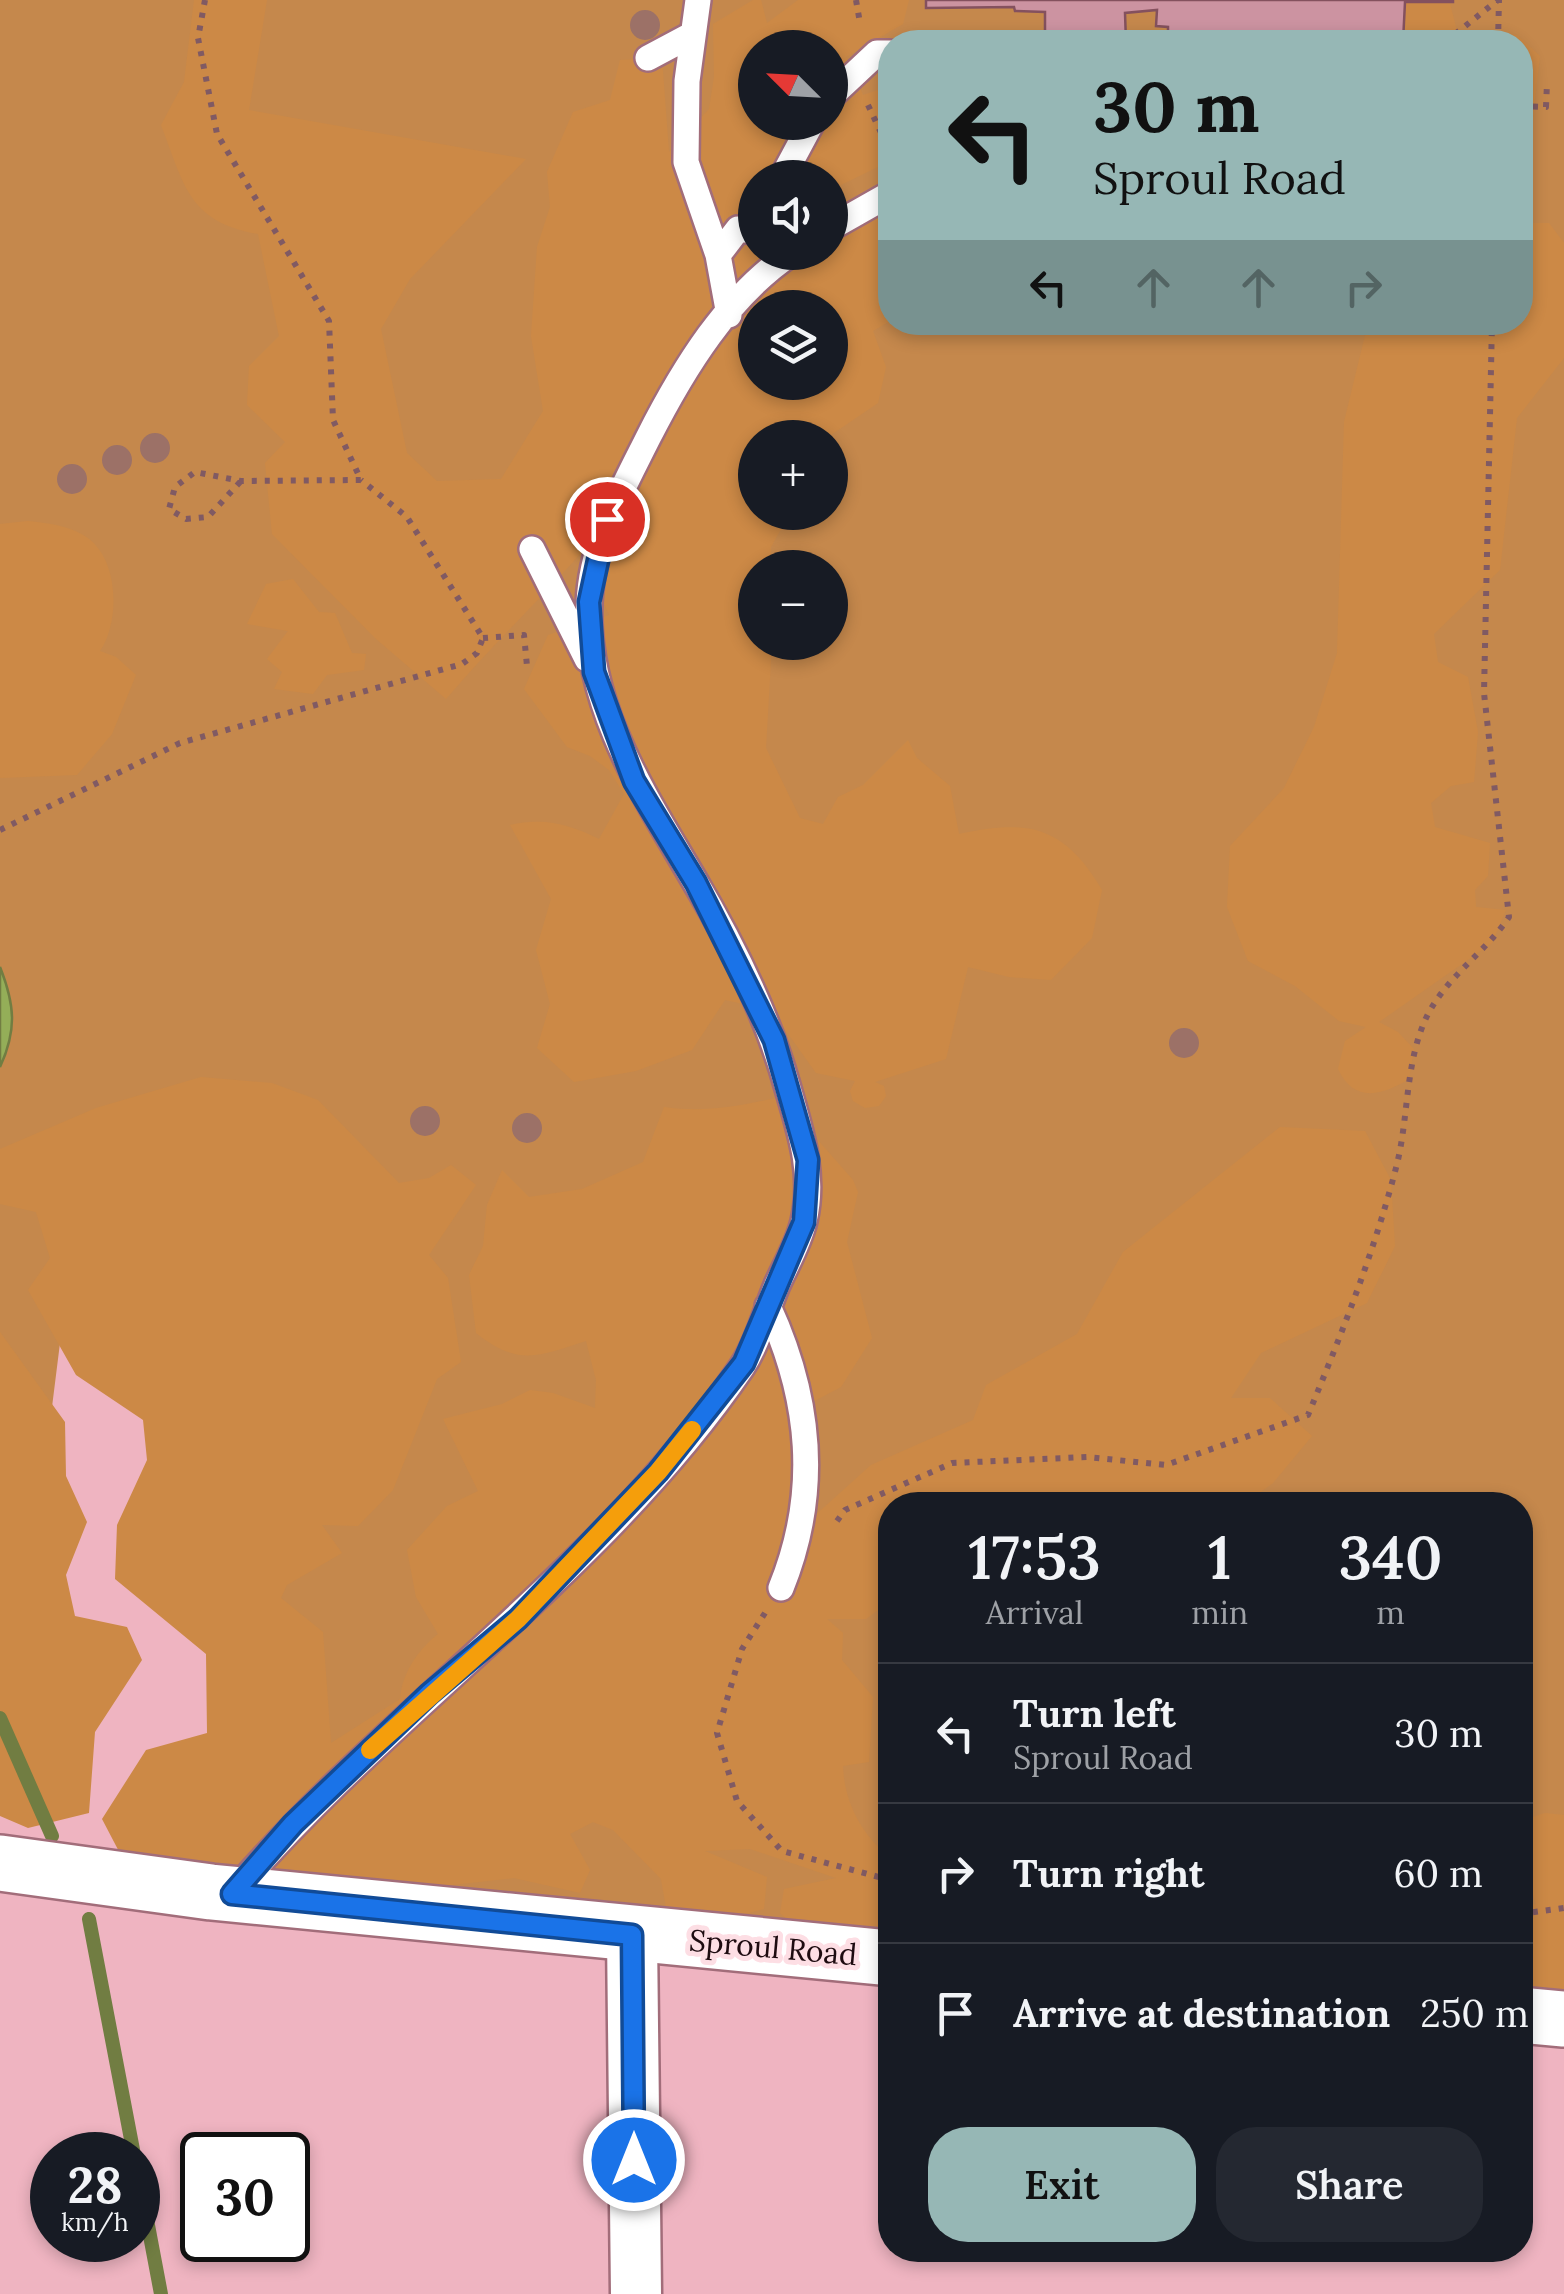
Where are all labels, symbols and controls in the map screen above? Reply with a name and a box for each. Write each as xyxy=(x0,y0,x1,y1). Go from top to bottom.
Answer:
north arrow xyxy=(738,30,848,140)
map controls xyxy=(738,30,848,660)
text: 30 m xyxy=(1093,62,1260,151)
icon: left xyxy=(928,70,1058,200)
text: Sproul Road xyxy=(1093,149,1346,206)
button: sound xyxy=(738,160,848,270)
icon: left xyxy=(1021,260,1076,315)
icon: ahead xyxy=(1126,260,1181,315)
icon: ahead xyxy=(1231,260,1286,315)
icon: right xyxy=(1336,260,1391,315)
button: layers xyxy=(738,290,848,400)
button: + xyxy=(738,420,848,530)
pin xyxy=(565,477,650,562)
icon: arrive xyxy=(580,492,635,547)
button: − xyxy=(738,550,848,660)
text: 17:53 xyxy=(968,1519,1101,1595)
text: 1 xyxy=(1208,1519,1231,1595)
text: 340 xyxy=(1339,1519,1443,1595)
text: Arrival xyxy=(986,1592,1084,1633)
text: min xyxy=(1191,1592,1248,1633)
text: m xyxy=(1376,1592,1405,1633)
text: Turn left xyxy=(1013,1689,1176,1737)
icon: left xyxy=(928,1706,983,1761)
text: 30 m xyxy=(1394,1709,1483,1757)
text: Sproul Road xyxy=(1013,1737,1193,1778)
icon: right xyxy=(928,1846,983,1901)
text: Turn right xyxy=(1013,1849,1204,1897)
text: 60 m xyxy=(1393,1849,1483,1897)
street label: Sproul Road xyxy=(687,1921,859,1973)
icon: arrive xyxy=(928,1986,983,2041)
text: Arrive at destination xyxy=(1013,1989,1390,2037)
text: 250 m xyxy=(1420,1989,1529,2037)
position arrow xyxy=(582,2108,686,2212)
button: Exit xyxy=(928,2127,1196,2242)
button: Share xyxy=(1216,2127,1483,2242)
speed limit sign: 30 xyxy=(180,2132,310,2262)
text: 28 xyxy=(67,2153,123,2217)
text: km/h xyxy=(61,2206,129,2238)

